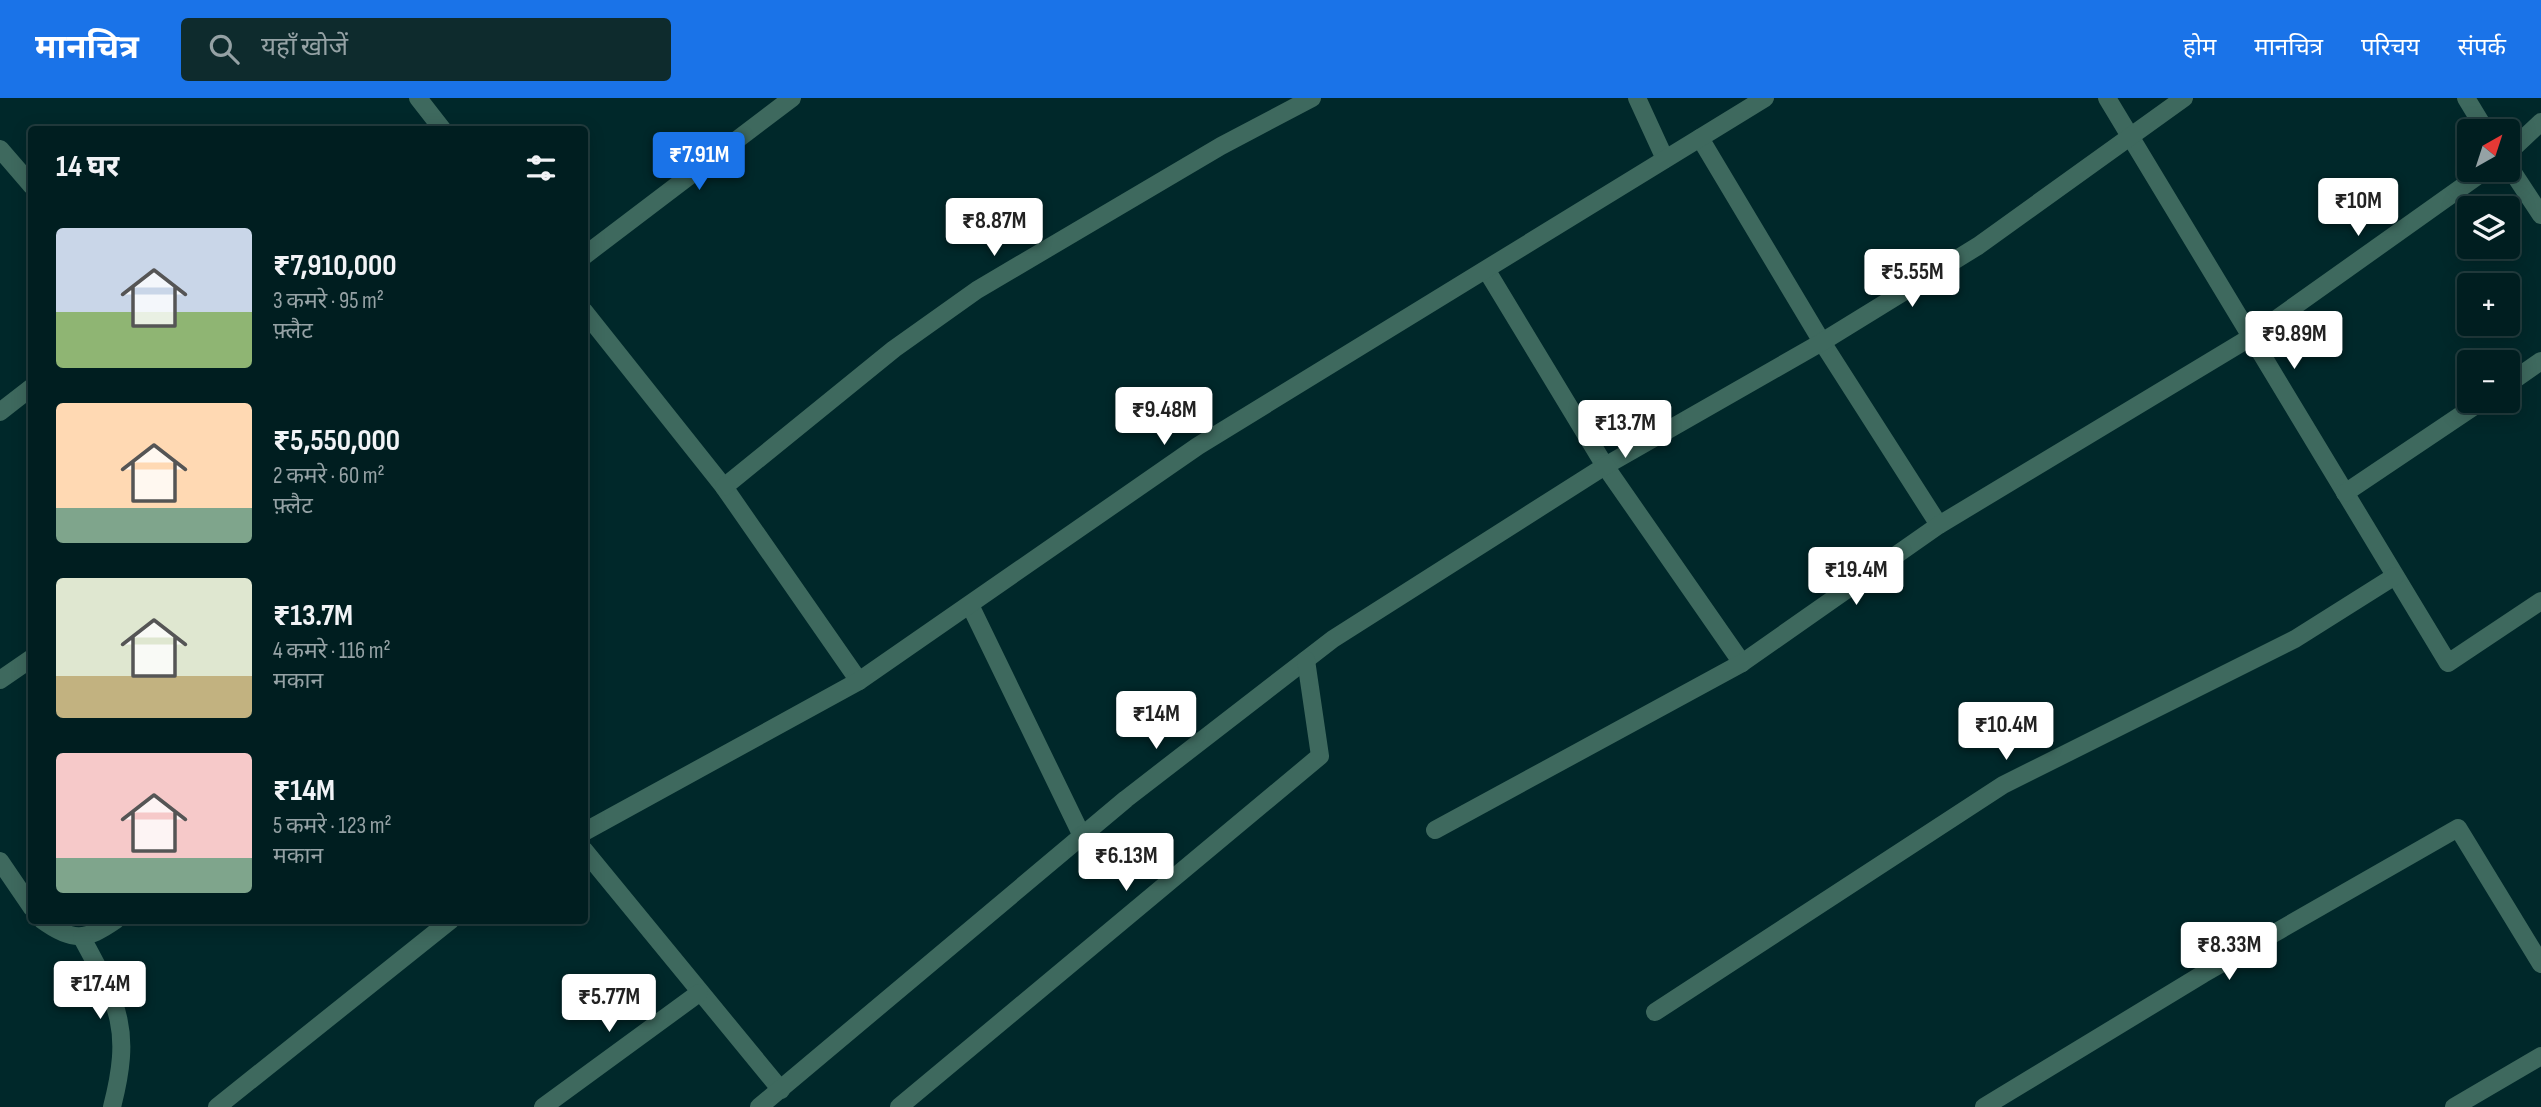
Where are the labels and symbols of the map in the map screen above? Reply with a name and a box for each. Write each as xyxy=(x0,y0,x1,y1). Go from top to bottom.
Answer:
north arrow xyxy=(2457,119,2520,182)
pin: ₹7.91M xyxy=(642,132,756,192)
pin: ₹10M xyxy=(2317,178,2399,238)
pin: ₹8.87M xyxy=(937,198,1051,258)
pin: ₹5.55M xyxy=(1855,250,1969,309)
pin: ₹9.89M xyxy=(2237,312,2351,371)
pin: ₹9.48M xyxy=(1107,388,1221,447)
pin: ₹13.7M xyxy=(1568,400,1682,460)
pin: ₹19.4M xyxy=(1799,547,1913,607)
pin: ₹14M xyxy=(1115,692,1197,751)
pin: ₹10.4M xyxy=(1949,702,2063,762)
pin: ₹6.13M xyxy=(1069,834,1183,893)
pin: ₹8.33M xyxy=(2172,922,2286,982)
pin: ₹17.4M xyxy=(43,962,157,1021)
pin: ₹5.77M xyxy=(552,974,666,1034)

